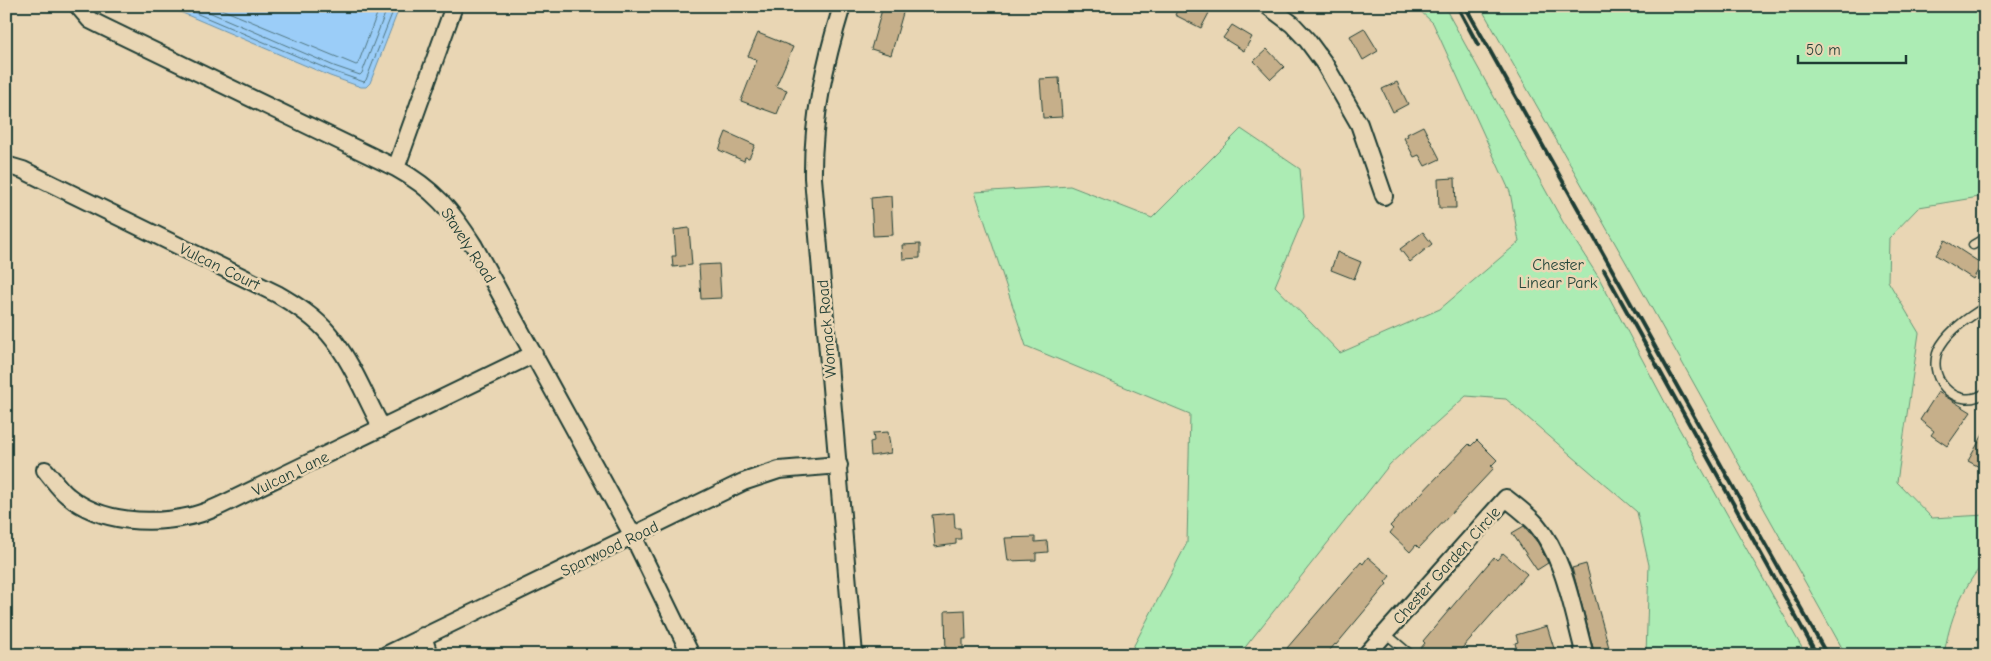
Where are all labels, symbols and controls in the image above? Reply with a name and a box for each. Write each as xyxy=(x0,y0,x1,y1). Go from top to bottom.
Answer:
scale bar xyxy=(1798,32,1906,64)
text: 50 m xyxy=(1806,41,1841,59)
street label: Stavely Road xyxy=(437,205,499,287)
street label: Vulcan Court xyxy=(176,240,263,294)
park label: Chester Linear Park xyxy=(1518,256,1598,292)
street label: Womack Road xyxy=(814,279,840,379)
street label: Vulcan Lane xyxy=(249,448,332,500)
street label: Chester Garden Circle xyxy=(1389,503,1504,628)
street label: Sparwood Road xyxy=(558,517,661,580)

